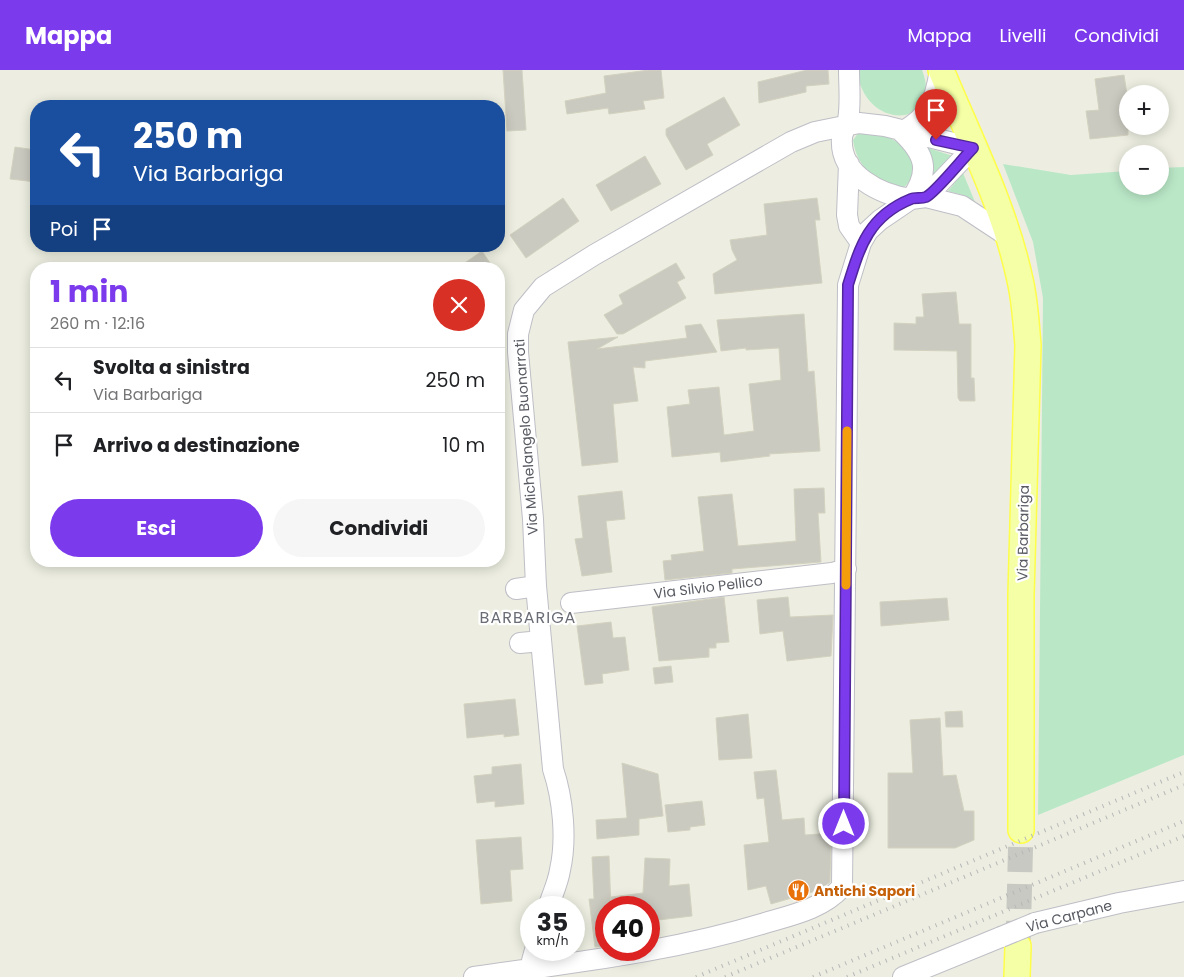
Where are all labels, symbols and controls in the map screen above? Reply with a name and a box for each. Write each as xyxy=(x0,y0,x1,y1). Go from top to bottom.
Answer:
text: Mappa xyxy=(25,19,112,52)
text: Mappa xyxy=(907,23,972,48)
text: Livelli xyxy=(1000,23,1046,48)
text: Condividi xyxy=(1074,23,1159,48)
map controls xyxy=(1119,85,1169,195)
button: + xyxy=(1119,85,1169,135)
pin xyxy=(915,89,957,140)
icon: arrive xyxy=(922,96,950,124)
text: 250 m xyxy=(133,111,243,160)
icon: left xyxy=(50,120,115,185)
button: − xyxy=(1119,145,1169,195)
text: Via Barbariga xyxy=(133,158,284,189)
icon: arrive xyxy=(88,215,116,243)
text: Poi xyxy=(50,216,78,243)
text: 1 min xyxy=(50,270,128,313)
button: close xyxy=(433,279,485,331)
text: 260 m · 12:16 xyxy=(50,312,145,335)
street label: Via Michelangelo Buonarroti xyxy=(509,338,543,536)
text: Svolta a sinistra xyxy=(93,354,250,381)
icon: left xyxy=(50,366,78,394)
text: 250 m xyxy=(426,367,485,394)
text: Via Barbariga xyxy=(93,383,203,406)
icon: arrive xyxy=(50,431,78,459)
text: Arrivo a destinazione xyxy=(93,432,300,459)
text: 10 m xyxy=(442,432,485,459)
street label: Via Barbariga xyxy=(1012,485,1034,581)
button: Esci xyxy=(50,499,263,557)
button: Condividi xyxy=(273,499,485,557)
street label: Via Silvio Pellico xyxy=(652,570,764,604)
district label: BARBARIGA xyxy=(480,606,576,629)
position arrow xyxy=(817,797,869,849)
restaurant icon: Antichi Sapori xyxy=(786,879,810,903)
place label: Antichi Sapori xyxy=(814,881,915,901)
street label: Via Carpane xyxy=(1024,895,1114,937)
speed limit sign: 40 xyxy=(595,896,660,961)
text: 35 xyxy=(537,905,568,940)
text: km/h xyxy=(537,932,568,949)

